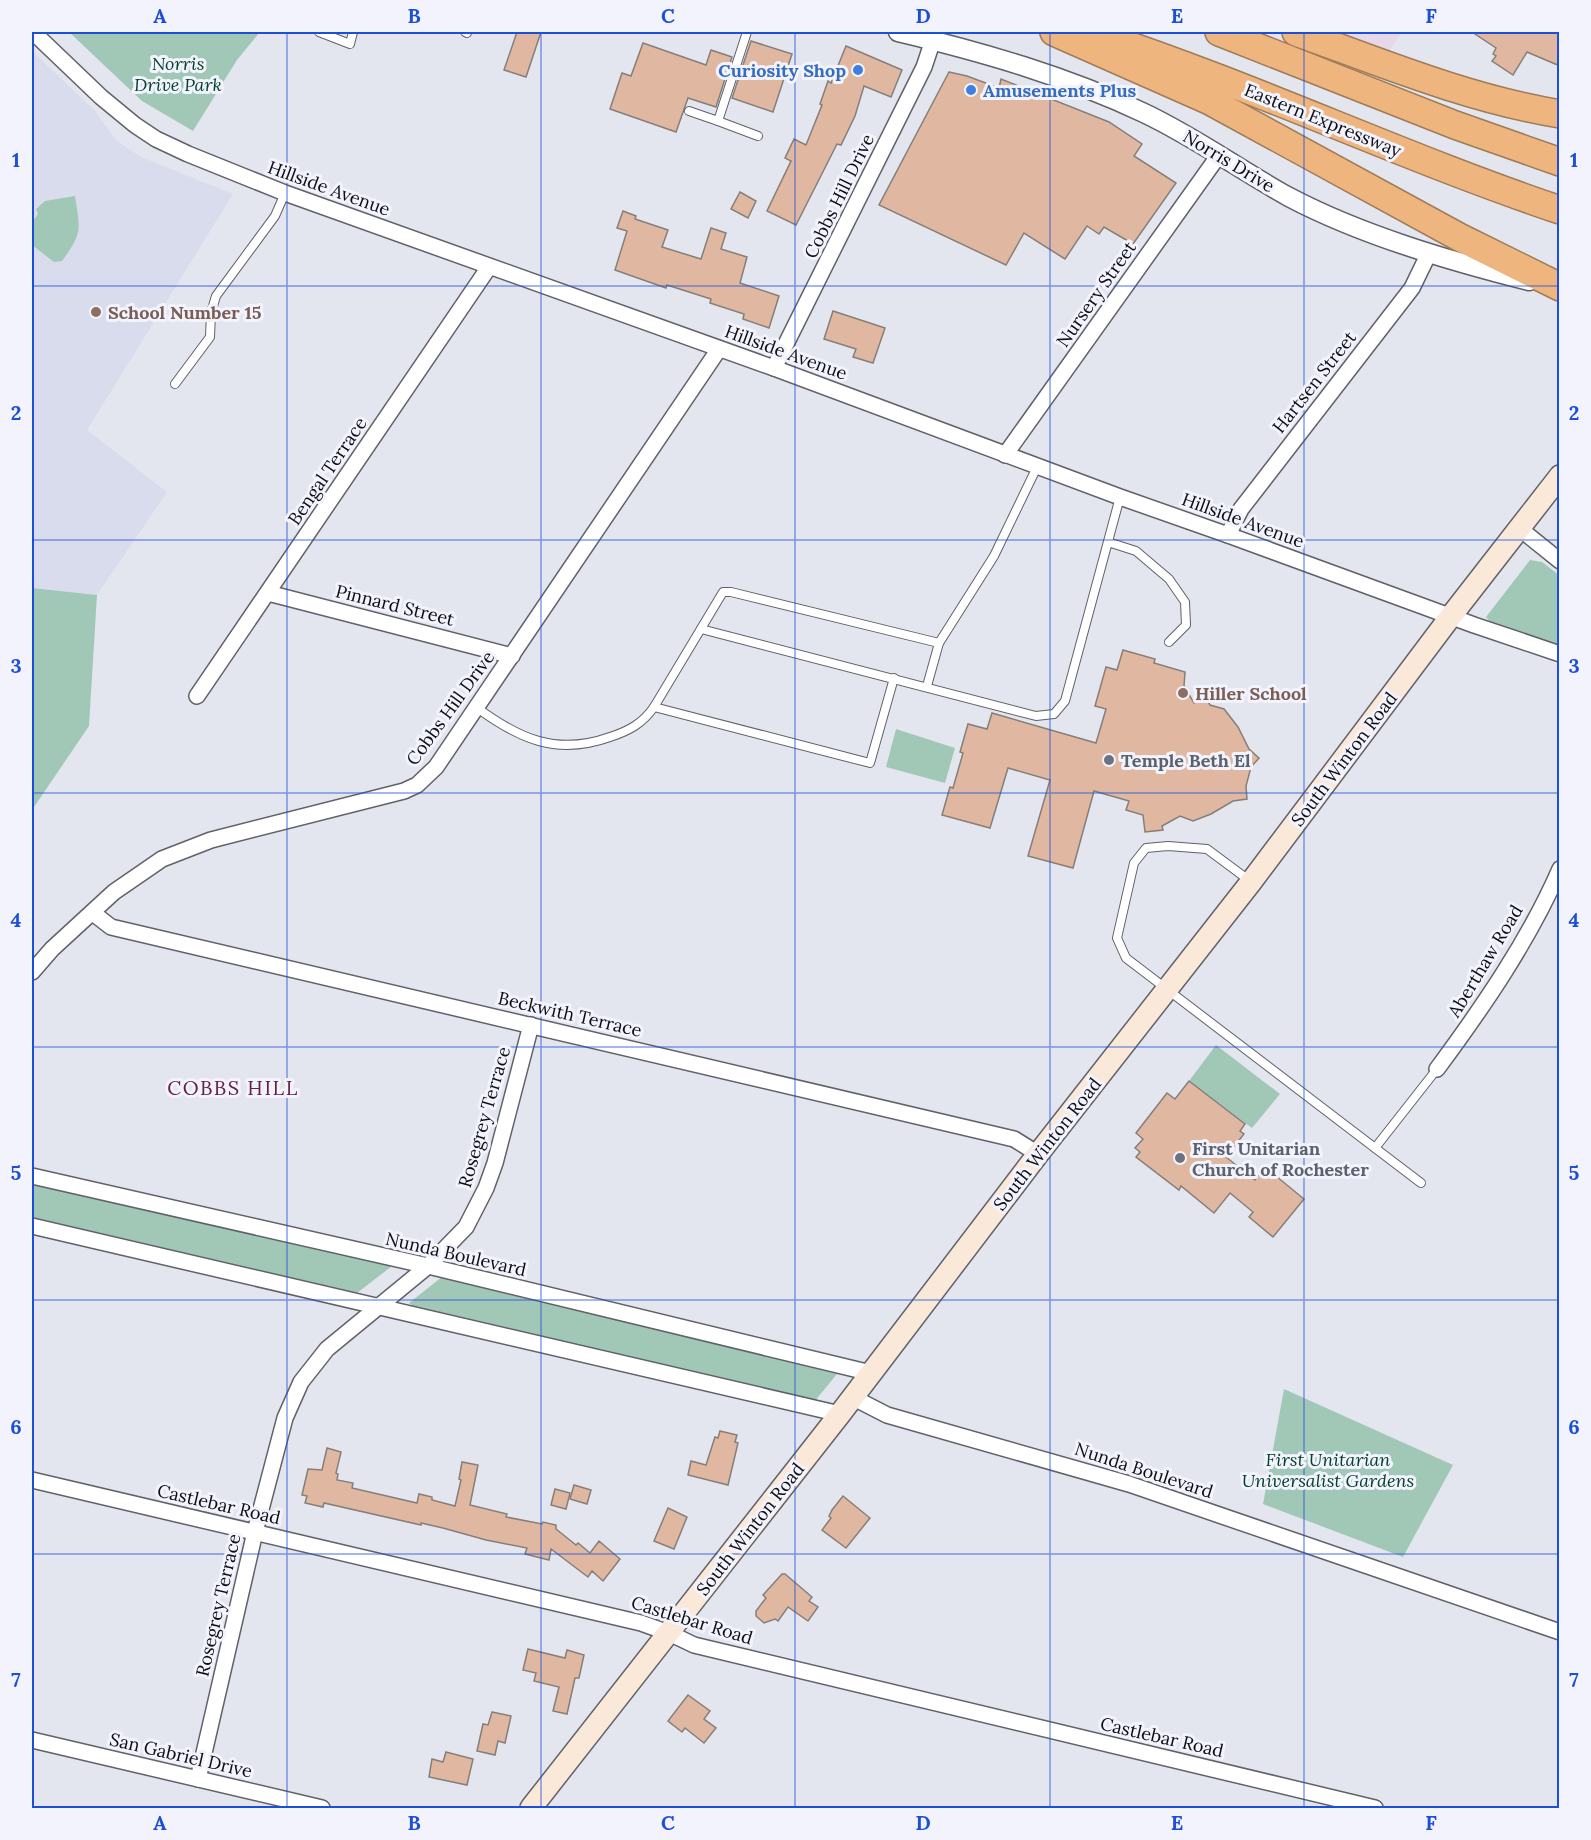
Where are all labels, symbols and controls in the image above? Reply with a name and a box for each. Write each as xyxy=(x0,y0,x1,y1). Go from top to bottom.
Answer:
text: A xyxy=(153,3,167,28)
text: B xyxy=(407,3,421,28)
text: C xyxy=(661,3,675,28)
text: D xyxy=(915,3,931,28)
text: E xyxy=(1171,3,1183,28)
text: F xyxy=(1425,3,1437,28)
park label: Norris Drive Park xyxy=(134,52,222,96)
place label: Curiosity Shop xyxy=(718,59,846,82)
marker: Curiosity Shop xyxy=(851,63,865,77)
street label: Eastern Expressway xyxy=(1241,78,1405,162)
place label: Amusements Plus xyxy=(983,79,1137,102)
marker: Amusements Plus xyxy=(964,83,978,97)
street label: Norris Drive xyxy=(1179,125,1279,197)
street label: Cobbs Hill Drive xyxy=(799,130,879,262)
text: 1 xyxy=(12,147,20,172)
text: 1 xyxy=(1570,147,1578,172)
street label: Hillside Avenue xyxy=(265,155,394,221)
street label: Nursery Street xyxy=(1051,237,1141,351)
place label: School Number 15 xyxy=(108,301,262,324)
marker: School Number 15 xyxy=(89,305,103,319)
street label: Hillside Avenue xyxy=(722,319,851,385)
street label: Hartsen Street xyxy=(1267,326,1361,437)
text: 2 xyxy=(11,400,21,425)
text: 2 xyxy=(1569,400,1579,425)
street label: Bengal Terrace xyxy=(282,412,372,529)
street label: Hillside Avenue xyxy=(1179,487,1308,553)
street label: Pinnard Street xyxy=(333,579,457,631)
street label: Cobbs Hill Drive xyxy=(401,646,499,770)
text: 3 xyxy=(10,653,22,678)
text: 3 xyxy=(1568,653,1580,678)
place label: Hiller School xyxy=(1195,682,1307,705)
marker: Hiller School xyxy=(1176,686,1190,700)
street label: South Winton Road xyxy=(1286,687,1402,831)
place label: Temple Beth El xyxy=(1121,749,1251,772)
marker: Temple Beth El xyxy=(1102,753,1116,767)
street label: Aberthaw Road xyxy=(1442,900,1528,1022)
text: 4 xyxy=(11,907,22,932)
text: 4 xyxy=(1569,907,1580,932)
street label: Beckwith Terrace xyxy=(496,986,644,1042)
street label: Rosegrey Terrace xyxy=(453,1044,515,1190)
street label: South Winton Road xyxy=(988,1073,1106,1215)
district label: COBBS HILL xyxy=(167,1075,299,1100)
place label: First Unitarian Church of Rochester xyxy=(1192,1137,1369,1181)
marker: First Unitarian Church of Rochester xyxy=(1173,1151,1187,1165)
text: 5 xyxy=(11,1160,22,1185)
text: 5 xyxy=(1569,1160,1580,1185)
street label: Nunda Boulevard xyxy=(383,1227,529,1281)
text: 6 xyxy=(10,1414,22,1439)
text: 6 xyxy=(1568,1414,1580,1439)
street label: Nunda Boulevard xyxy=(1072,1437,1216,1503)
park label: First Unitarian Universalist Gardens xyxy=(1242,1448,1414,1492)
street label: South Winton Road xyxy=(691,1458,809,1600)
street label: Castlebar Road xyxy=(155,1479,283,1529)
street label: Rosegrey Terrace xyxy=(190,1531,246,1679)
street label: Castlebar Road xyxy=(628,1591,756,1649)
text: 7 xyxy=(11,1667,21,1692)
text: 7 xyxy=(1569,1667,1579,1692)
street label: Castlebar Road xyxy=(1098,1712,1226,1762)
street label: San Gabriel Drive xyxy=(107,1727,255,1783)
text: A xyxy=(153,1810,167,1835)
text: B xyxy=(407,1810,421,1835)
text: C xyxy=(661,1810,675,1835)
text: D xyxy=(915,1810,931,1835)
text: E xyxy=(1171,1810,1183,1835)
text: F xyxy=(1425,1810,1437,1835)

